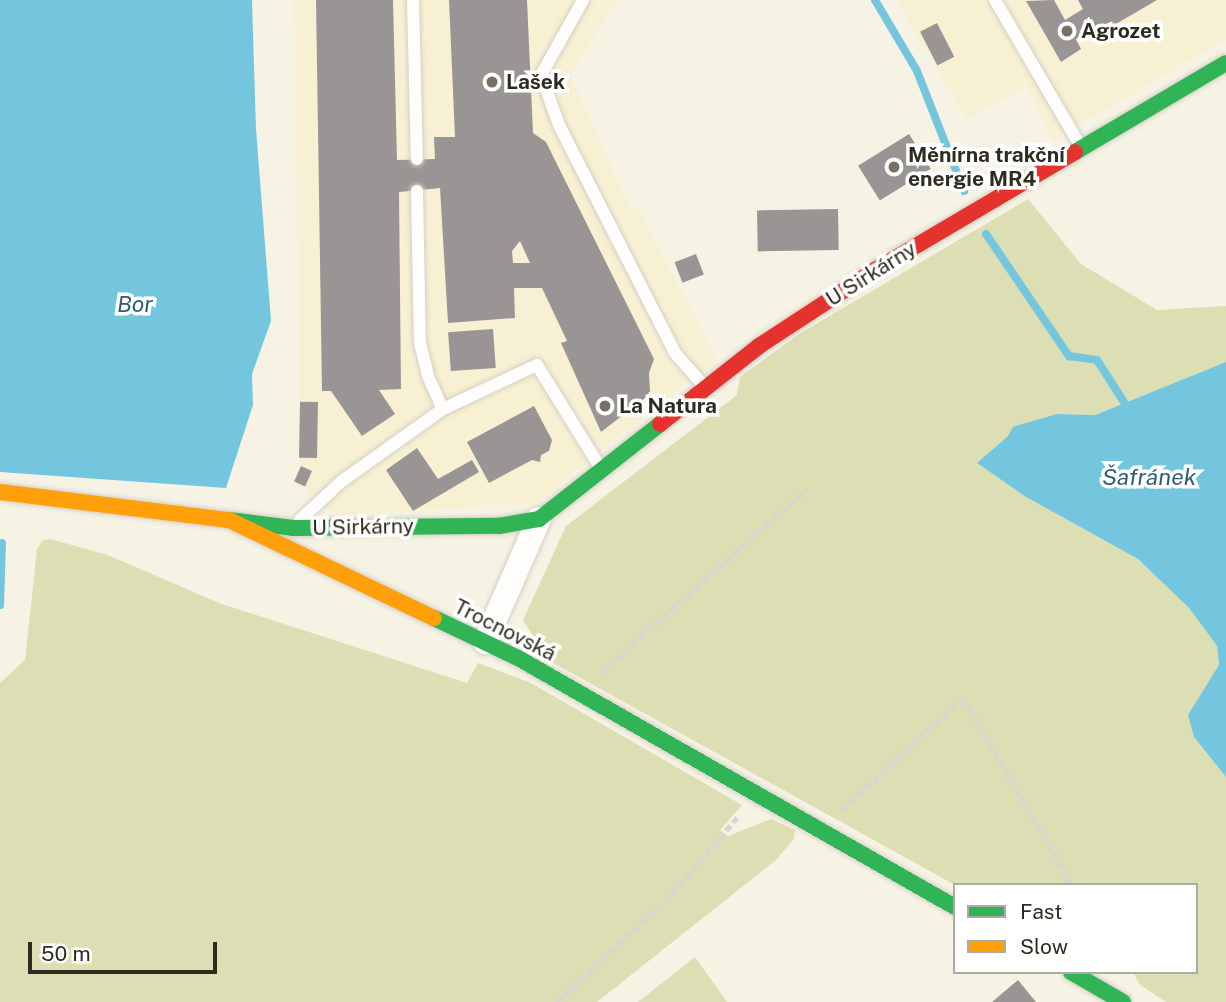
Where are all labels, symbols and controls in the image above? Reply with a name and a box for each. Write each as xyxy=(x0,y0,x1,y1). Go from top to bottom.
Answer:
place label: Agrozet xyxy=(1081,18,1160,44)
marker: Agrozet xyxy=(1059,23,1075,39)
place label: Lašek xyxy=(506,69,565,95)
marker: Lašek xyxy=(484,74,500,90)
place label: Měnírna trakční energie MR4 xyxy=(908,142,1065,192)
marker: Měnírna trakční energie MR4 xyxy=(886,159,902,175)
street label: U Sirkárny xyxy=(821,236,921,312)
water label: Bor xyxy=(117,290,153,318)
place label: La Natura xyxy=(619,393,717,419)
marker: La Natura xyxy=(597,398,613,414)
water label: Šafránek xyxy=(1102,463,1196,491)
street label: U Sirkárny xyxy=(312,514,414,540)
street label: Trocnovská xyxy=(450,594,560,666)
legend xyxy=(953,883,1198,974)
text: Fast xyxy=(1020,899,1062,924)
scale bar xyxy=(32,928,220,972)
text: Slow xyxy=(1020,934,1068,959)
text: 50 m xyxy=(41,941,91,966)

